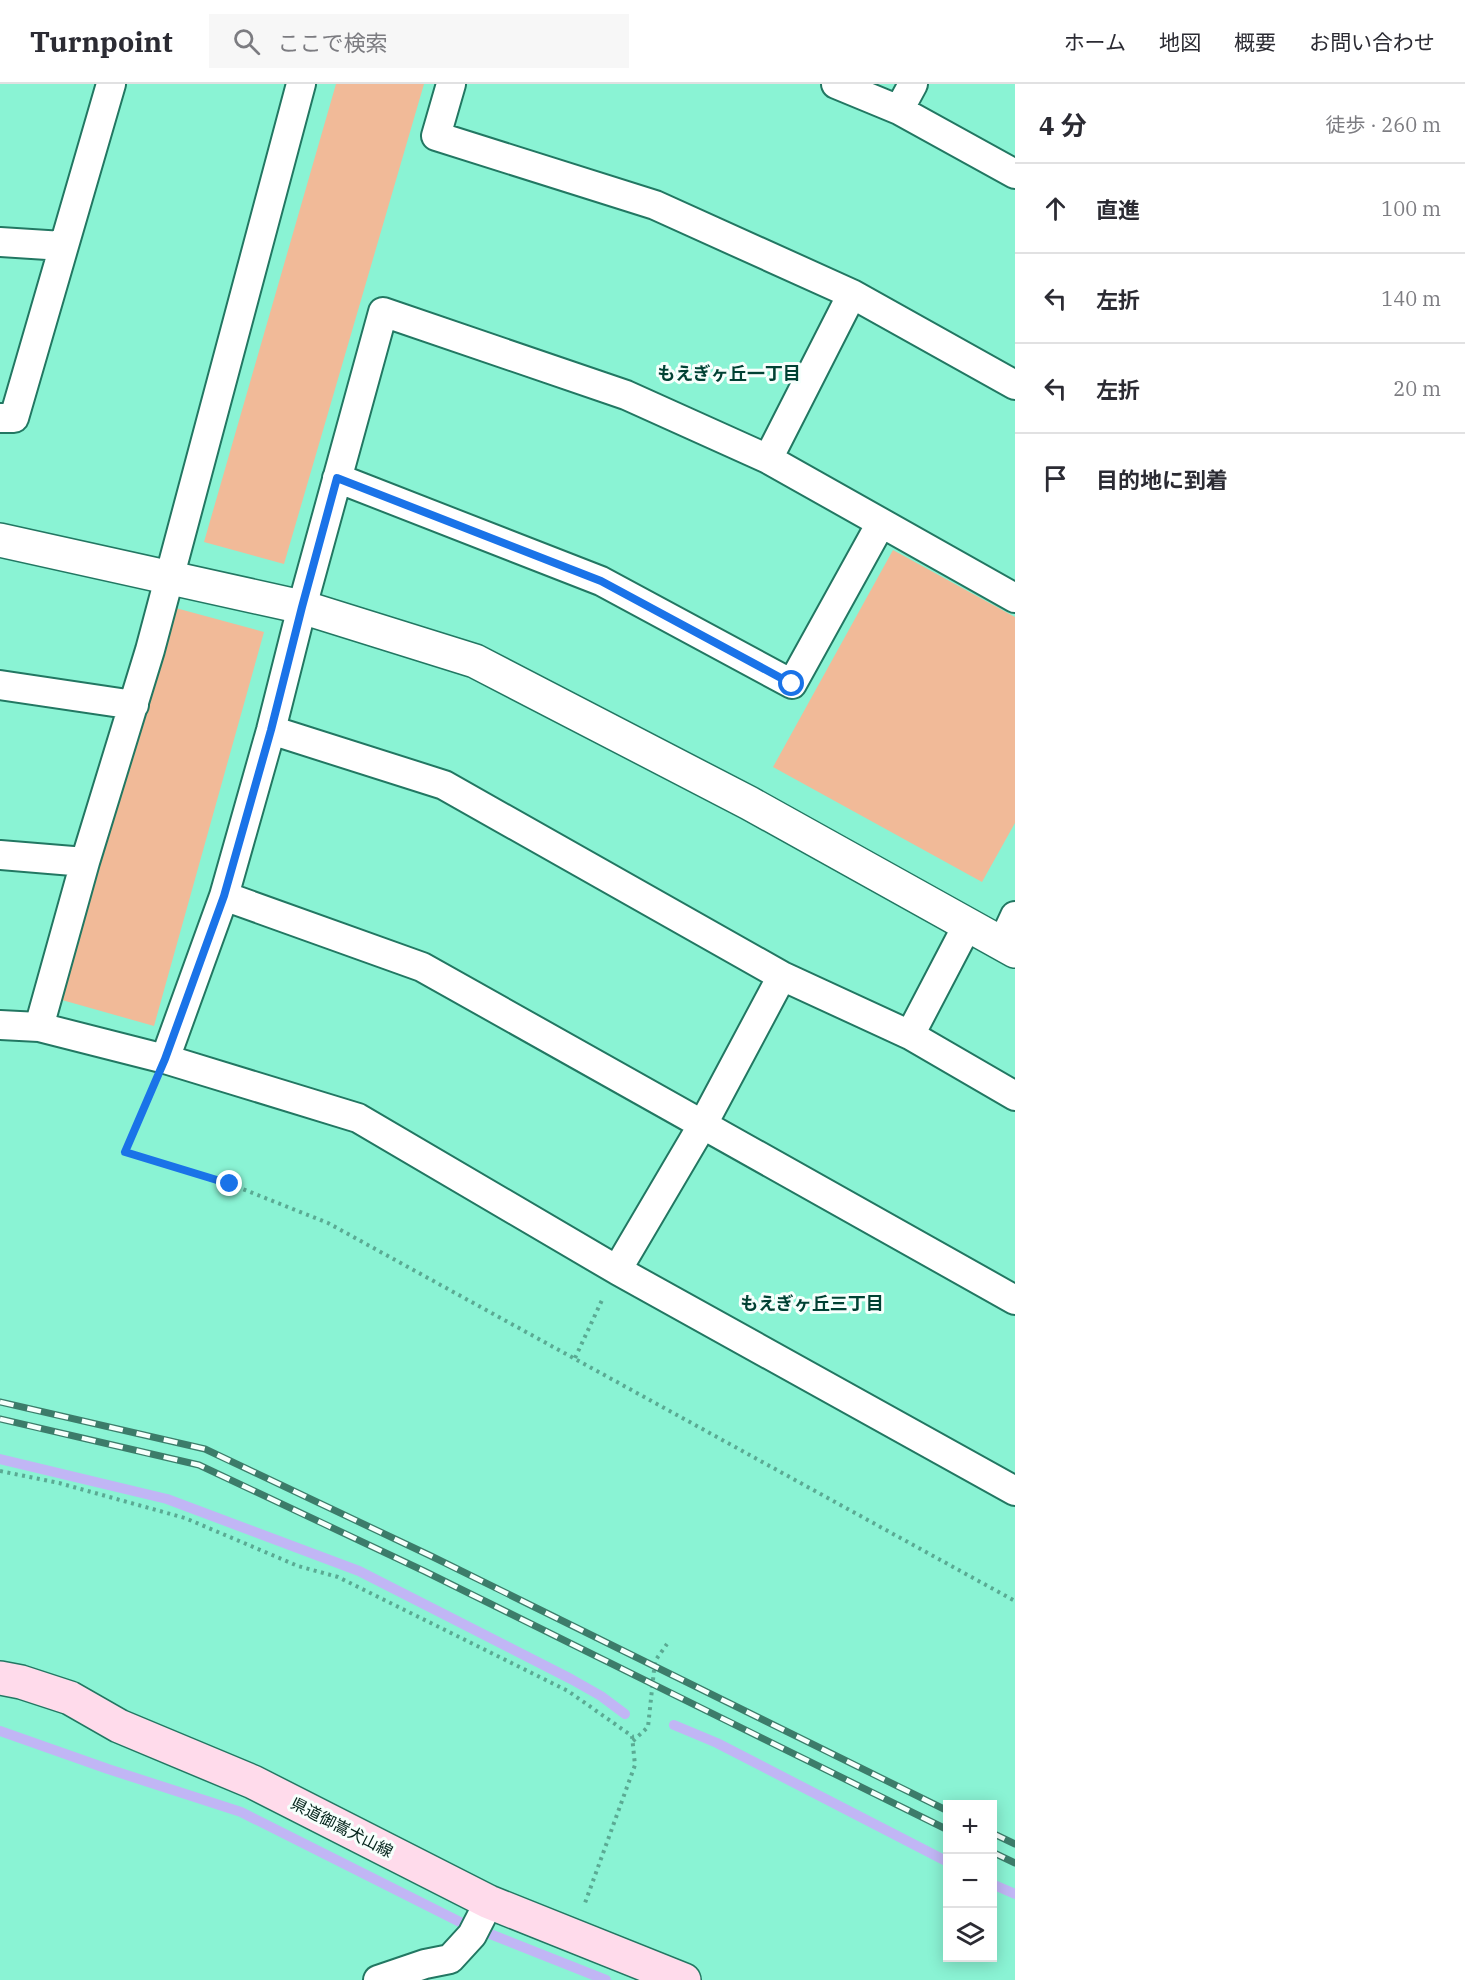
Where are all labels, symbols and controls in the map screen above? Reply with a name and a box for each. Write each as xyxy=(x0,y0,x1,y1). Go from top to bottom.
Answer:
search box xyxy=(209,14,629,68)
text: Turnpoint xyxy=(30,23,173,60)
icon: search xyxy=(230,25,263,58)
text: ここで検索 xyxy=(278,28,388,57)
text: ホーム xyxy=(1064,28,1126,56)
text: 地図 xyxy=(1159,28,1201,56)
text: 概要 xyxy=(1234,28,1276,56)
text: お問い合わせ xyxy=(1309,28,1435,56)
text: 4 分 xyxy=(1039,108,1087,142)
text: 徒歩 · 260 m xyxy=(1326,111,1441,138)
icon: ahead xyxy=(1039,192,1072,225)
text: 直進 xyxy=(1096,195,1140,224)
text: 100 m xyxy=(1381,195,1441,222)
icon: left xyxy=(1039,282,1072,315)
text: 左折 xyxy=(1096,285,1140,314)
text: 140 m xyxy=(1381,285,1441,312)
district label: もえぎヶ丘一丁目 xyxy=(657,362,801,385)
icon: left xyxy=(1039,372,1072,405)
text: 左折 xyxy=(1096,375,1140,404)
text: 20 m xyxy=(1393,375,1441,402)
icon: arrive xyxy=(1039,462,1072,495)
text: 目的地に到着 xyxy=(1096,465,1228,494)
route start xyxy=(778,670,804,696)
route end xyxy=(216,1170,242,1196)
district label: もえぎヶ丘三丁目 xyxy=(740,1292,884,1315)
street label: 県道御嵩犬山線 xyxy=(288,1793,396,1861)
map controls xyxy=(943,1800,997,1962)
button: + xyxy=(943,1800,997,1854)
button: − xyxy=(943,1854,997,1908)
button: layers xyxy=(943,1908,997,1962)

